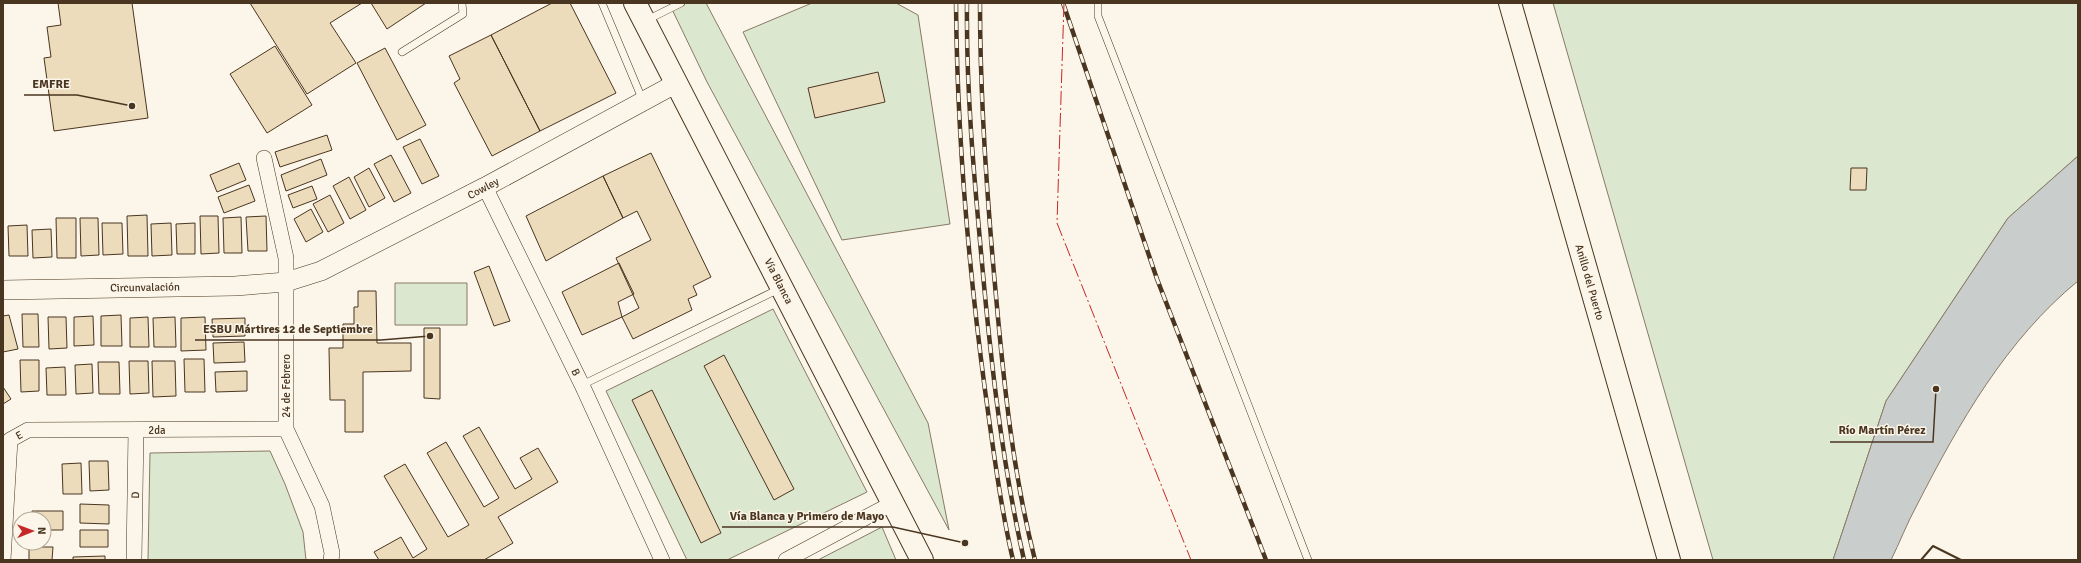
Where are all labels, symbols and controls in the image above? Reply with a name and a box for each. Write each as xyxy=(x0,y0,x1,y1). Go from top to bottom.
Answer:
callout: EMFRE xyxy=(24,71,77,95)
text: EMFRE xyxy=(32,77,70,92)
street label: Cowley xyxy=(465,174,502,202)
street label: Anillo del Puerto xyxy=(1572,243,1607,322)
street label: Vía Blanca xyxy=(762,256,796,307)
street label: Circunvalación xyxy=(110,280,180,295)
callout: ESBU Mártires 12 de Septiembre xyxy=(195,316,381,340)
text: ESBU Mártires 12 de Septiembre xyxy=(203,322,373,337)
street label: 24 de Febrero xyxy=(280,354,293,418)
street label: B xyxy=(568,366,583,378)
callout: Río Martín Pérez xyxy=(1830,418,1933,442)
text: Río Martín Pérez xyxy=(1838,423,1926,438)
street label: 2da xyxy=(148,424,166,437)
street label: E xyxy=(13,428,25,443)
street label: D xyxy=(129,491,142,499)
callout: Vía Blanca y Primero de Mayo xyxy=(722,503,893,527)
text: Vía Blanca y Primero de Mayo xyxy=(730,509,884,524)
north arrow xyxy=(12,511,52,551)
text: N xyxy=(35,527,48,535)

